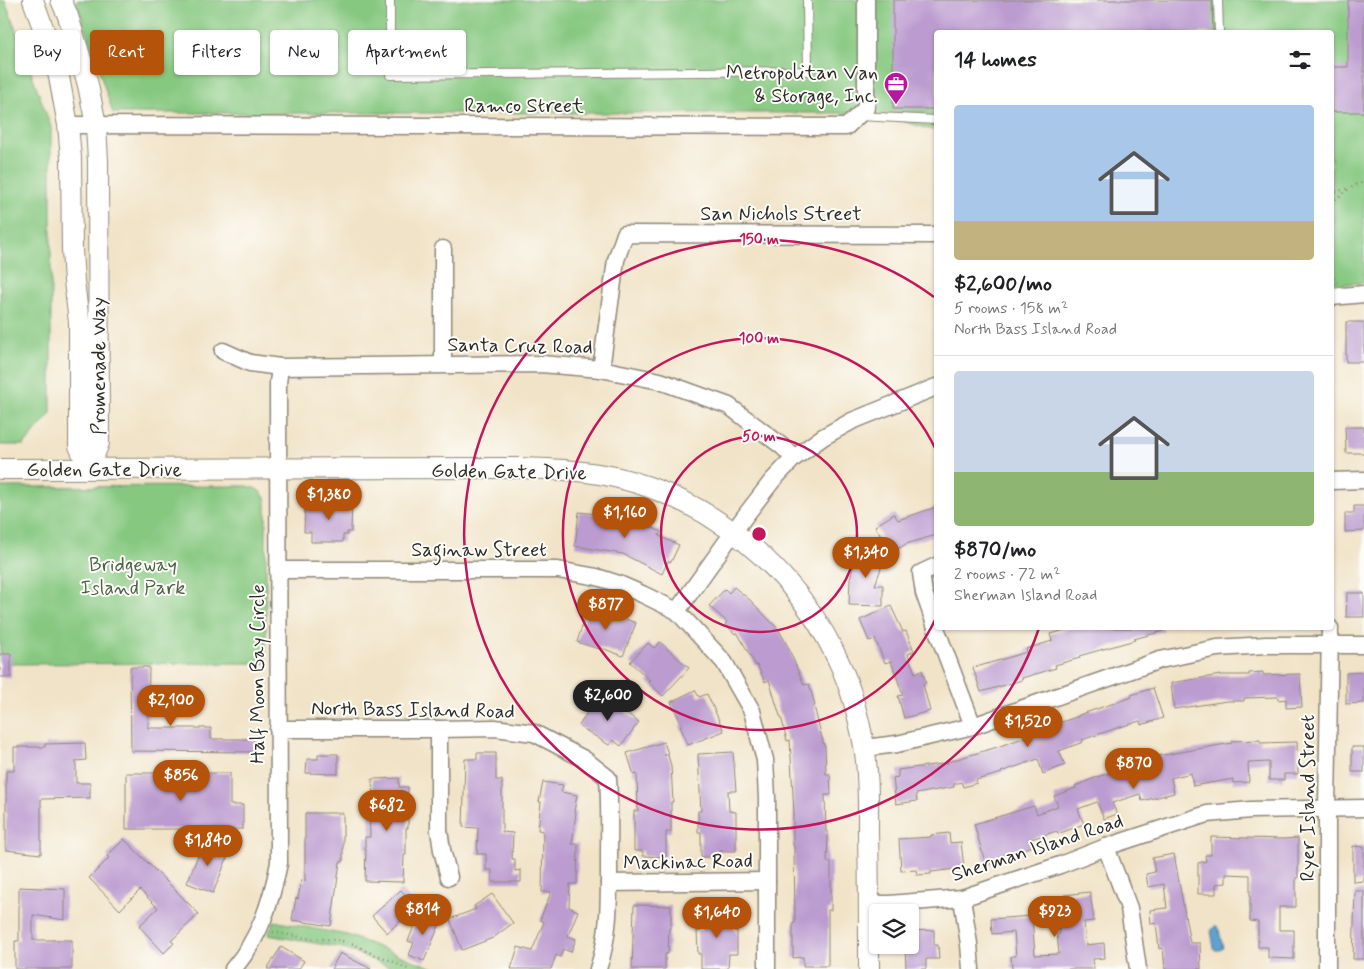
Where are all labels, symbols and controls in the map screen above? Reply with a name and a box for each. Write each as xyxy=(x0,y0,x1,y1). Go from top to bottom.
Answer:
chip: Buy xyxy=(15,30,80,75)
chip: Rent xyxy=(90,30,164,75)
chip: Filters xyxy=(174,30,260,75)
chip: New xyxy=(270,30,338,75)
chip: Apartment xyxy=(348,30,466,75)
text: 14 homes xyxy=(954,46,1037,74)
icon: filters xyxy=(1286,46,1314,74)
place label: Metropolitan Van & Storage, Inc. xyxy=(726,60,878,110)
office icon: Metropolitan Van & Storage, Inc. xyxy=(883,71,909,105)
street label: Ramco Street xyxy=(464,93,584,120)
icon: home xyxy=(1089,138,1179,228)
street label: San Nichols Street xyxy=(700,201,862,228)
text: 150 m xyxy=(739,230,779,250)
text: $2,600/mo xyxy=(954,270,1052,298)
street label: Promenade Way xyxy=(86,297,113,435)
text: 5 rooms · 158 m² xyxy=(954,298,1068,319)
text: North Bass Island Road xyxy=(954,319,1117,340)
text: 100 m xyxy=(739,329,779,349)
street label: Santa Cruz Road xyxy=(447,332,593,361)
icon: home xyxy=(1089,403,1179,493)
text: 50 m xyxy=(742,427,776,447)
street label: Golden Gate Drive xyxy=(26,457,182,484)
street label: Golden Gate Drive xyxy=(431,458,587,487)
pin: $1,380 xyxy=(288,478,370,521)
text: $1,380 xyxy=(307,484,351,505)
pin: $1,160 xyxy=(584,496,666,539)
text: $1,160 xyxy=(603,502,647,523)
centre of rings xyxy=(750,525,768,543)
pin: $1,340 xyxy=(825,536,907,579)
text: $870/mo xyxy=(954,536,1036,564)
street label: Saginaw Street xyxy=(411,537,547,566)
text: $1,340 xyxy=(843,542,889,563)
park label: Bridgeway Island Park xyxy=(81,552,185,602)
text: 2 rooms · 72 m² xyxy=(954,564,1060,585)
street label: Half Moon Bay Circle xyxy=(245,584,272,764)
text: Sherman Island Road xyxy=(954,585,1097,606)
pin: $877 xyxy=(576,588,636,631)
text: $877 xyxy=(588,594,624,615)
pin: $2,600 xyxy=(567,680,649,722)
pin: $2,100 xyxy=(130,684,212,727)
text: $2,600 xyxy=(584,685,632,706)
text: $2,100 xyxy=(148,690,194,711)
street label: North Bass Island Road xyxy=(311,695,515,726)
pin: $1,520 xyxy=(987,706,1069,748)
text: $1,520 xyxy=(1004,711,1052,732)
street label: Ryer Island Street xyxy=(1295,714,1322,882)
pin: $870 xyxy=(1104,748,1164,790)
text: $870 xyxy=(1116,753,1152,774)
pin: $856 xyxy=(151,760,211,802)
text: $856 xyxy=(164,765,198,786)
pin: $682 xyxy=(357,790,417,832)
text: $682 xyxy=(369,795,405,816)
street label: Sherman Island Road xyxy=(948,808,1127,889)
pin: $1,840 xyxy=(167,824,249,867)
text: $1,840 xyxy=(184,830,232,851)
street label: Mackinac Road xyxy=(623,848,753,877)
pin: $814 xyxy=(393,894,453,936)
pin: $1,640 xyxy=(676,896,758,939)
pin: $923 xyxy=(1025,896,1085,938)
text: $814 xyxy=(406,899,440,920)
text: $923 xyxy=(1039,901,1071,922)
text: $1,640 xyxy=(693,902,741,923)
map controls xyxy=(869,904,919,954)
button: layers xyxy=(869,904,919,954)

